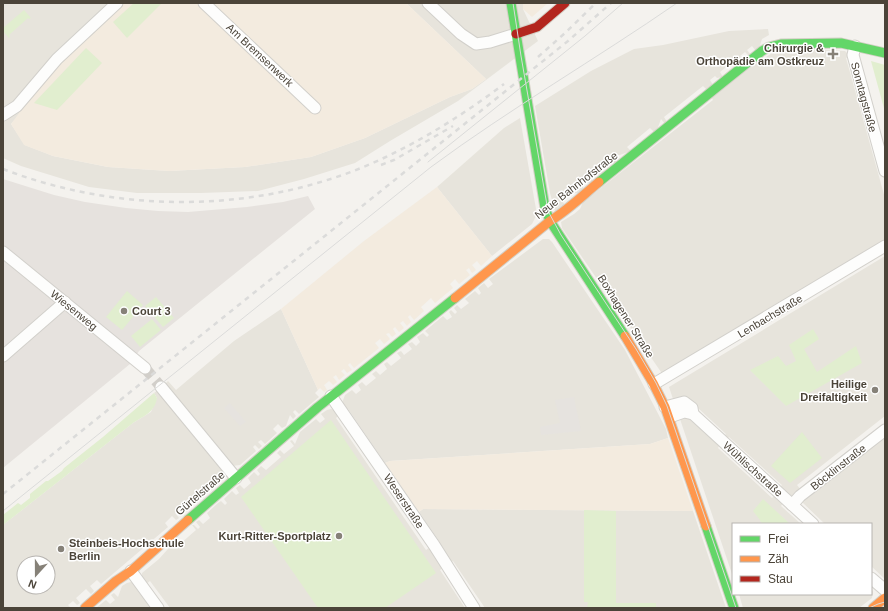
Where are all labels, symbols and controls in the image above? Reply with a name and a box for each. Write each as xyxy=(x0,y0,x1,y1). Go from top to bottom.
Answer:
street label: Am Bremsenwerk xyxy=(224,21,296,89)
place label: Chirurgie & Orthopädie am Ostkreuz xyxy=(696,42,824,67)
marker: Chirurgie & Orthopädie am Ostkreuz xyxy=(827,48,839,60)
street label: Sonntagstraße xyxy=(849,61,879,133)
street label: Neue Bahnhofstraße xyxy=(532,149,620,221)
street label: Boxhagener Straße xyxy=(596,272,656,360)
street label: Wiesenweg xyxy=(48,287,100,333)
street label: Lenbachstraße xyxy=(735,292,805,340)
place label: Court 3 xyxy=(132,305,171,317)
marker: Court 3 xyxy=(119,306,129,316)
place label: Heilige Dreifaltigkeit xyxy=(800,378,867,403)
marker: Heilige Dreifaltigkeit xyxy=(870,385,880,395)
street label: Wühlischstraße xyxy=(721,439,785,499)
street label: Böcklinstraße xyxy=(808,442,868,492)
street label: Gürtelstraße xyxy=(173,468,227,518)
street label: Weserstraße xyxy=(381,472,427,530)
legend xyxy=(732,523,872,595)
place label: Kurt-Ritter-Sportplatz xyxy=(219,530,331,542)
marker: Kurt-Ritter-Sportplatz xyxy=(334,531,344,541)
text: Frei xyxy=(768,532,789,546)
place label: Steinbeis-Hochschule Berlin xyxy=(69,537,184,562)
marker: Steinbeis-Hochschule Berlin xyxy=(56,544,66,554)
text: Zäh xyxy=(768,552,789,566)
north arrow xyxy=(16,555,56,595)
text: Stau xyxy=(768,572,793,586)
text: N xyxy=(27,577,38,591)

